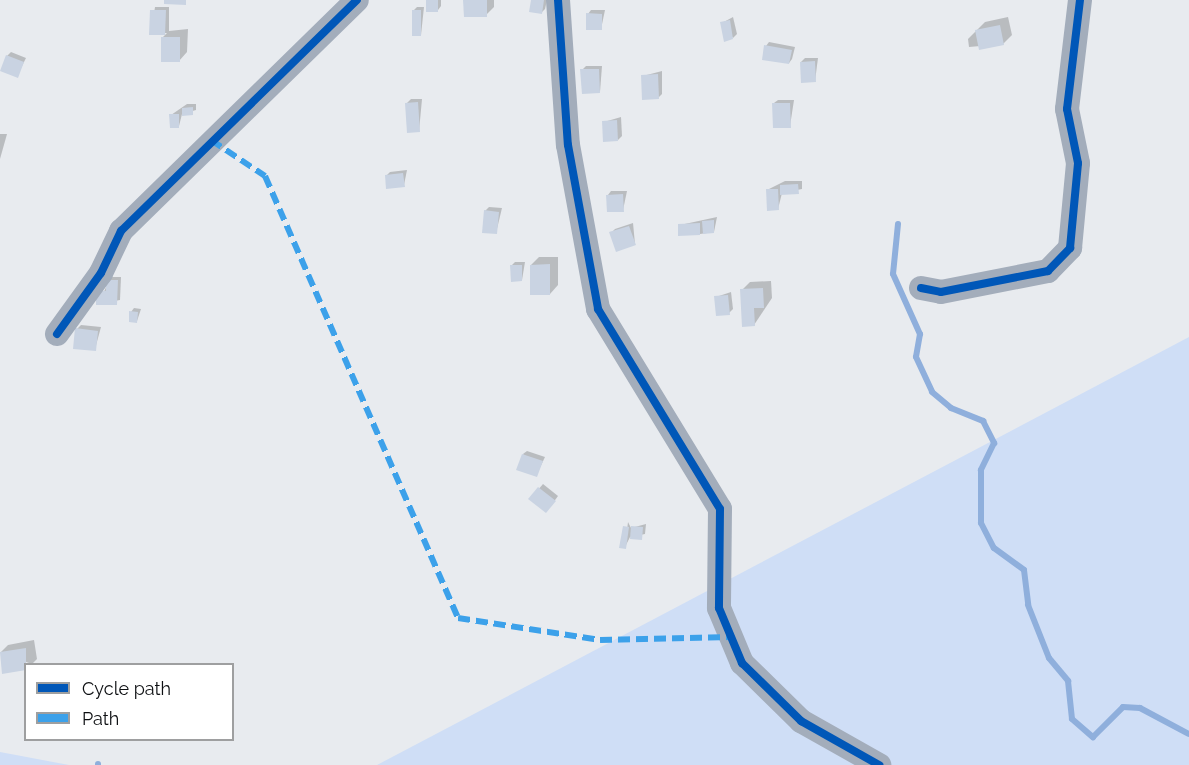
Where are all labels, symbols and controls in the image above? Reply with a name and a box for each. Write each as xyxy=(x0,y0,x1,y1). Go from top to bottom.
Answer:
legend xyxy=(24,663,234,741)
text: Cycle path xyxy=(82,678,171,699)
text: Path xyxy=(82,708,119,729)

